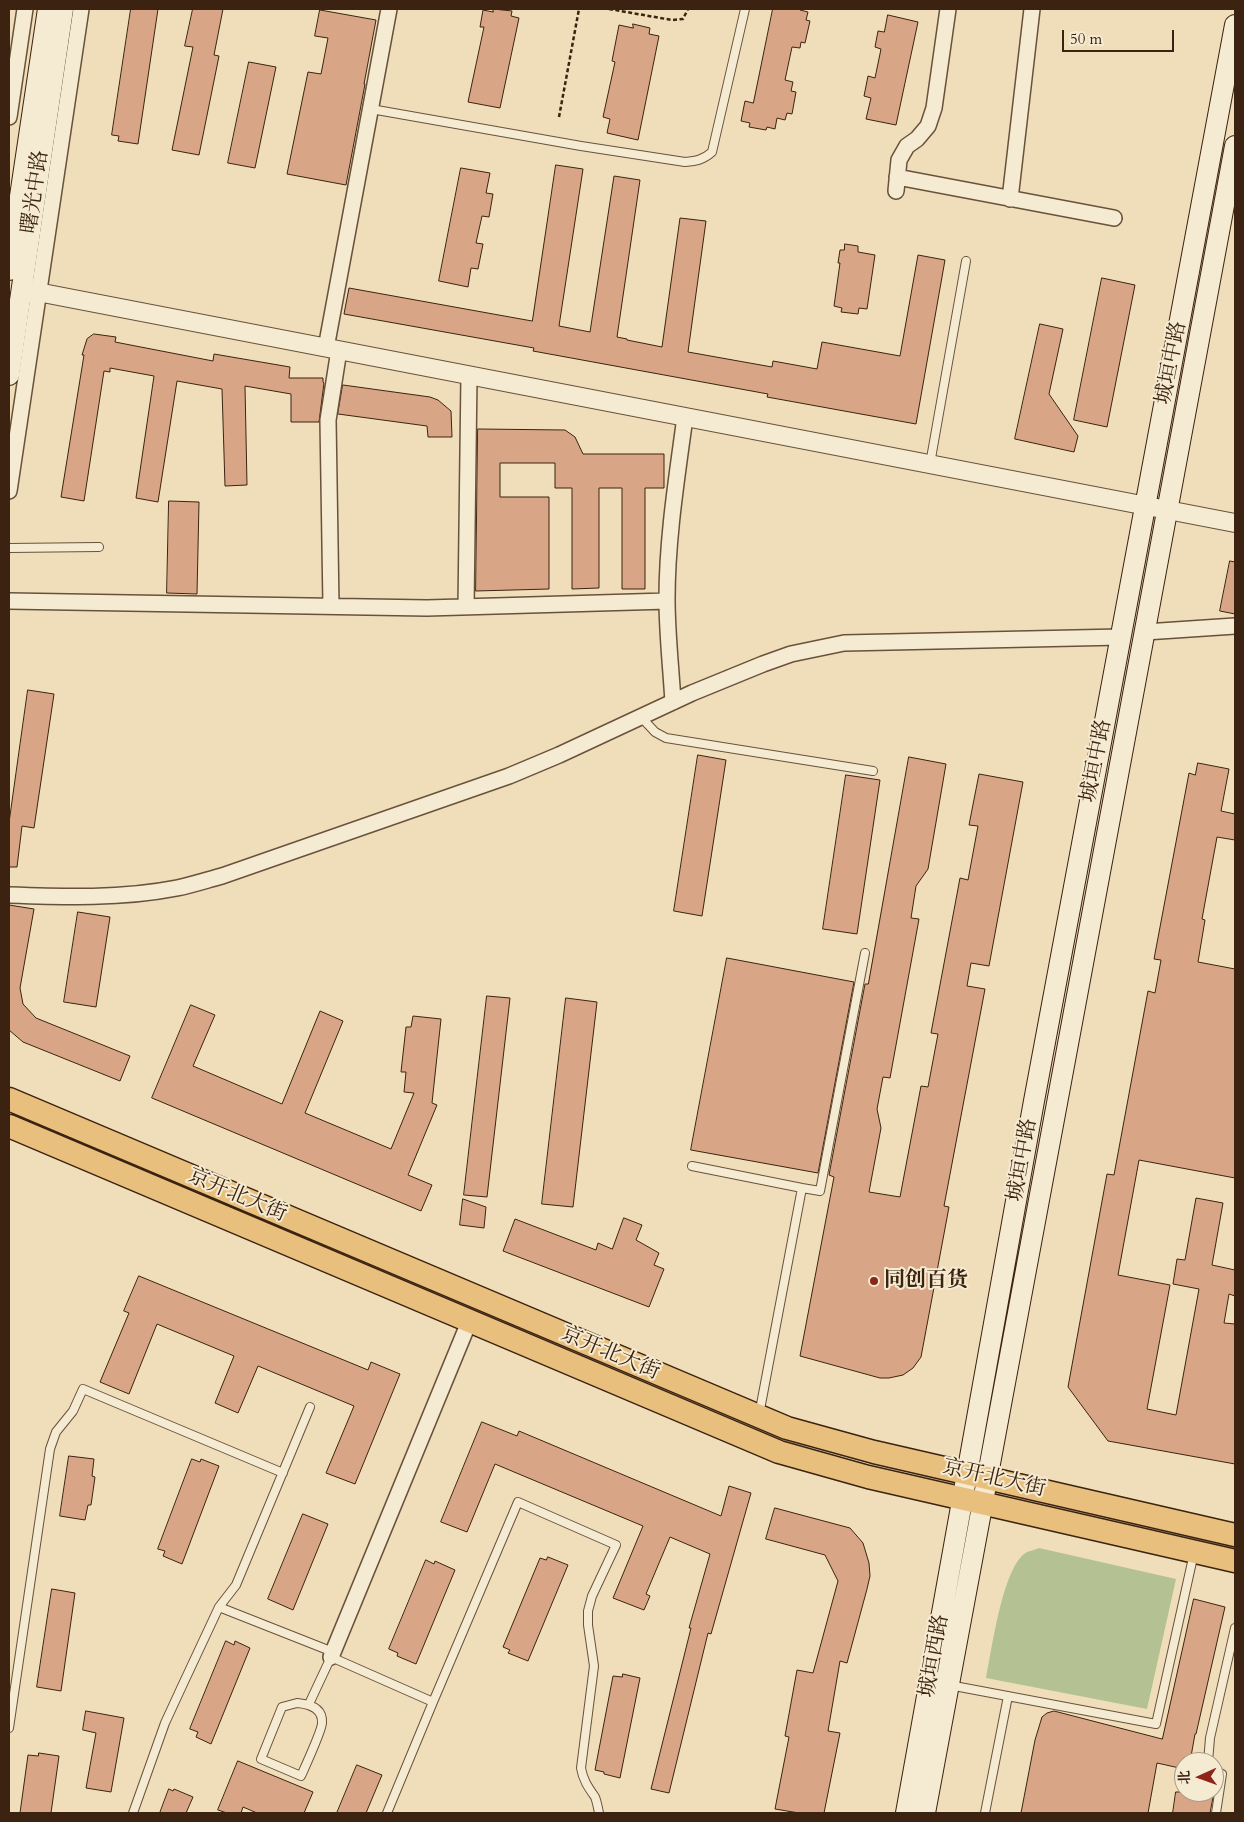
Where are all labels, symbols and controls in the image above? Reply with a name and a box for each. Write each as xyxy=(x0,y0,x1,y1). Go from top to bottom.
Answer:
scale bar xyxy=(1064,20,1176,52)
text: 50 m xyxy=(1070,29,1102,49)
street label: 曙光中路 xyxy=(18,149,54,235)
street label: 城垣中路 xyxy=(1152,319,1192,407)
street label: 城垣中路 xyxy=(1077,717,1117,805)
street label: 城垣中路 xyxy=(1003,1116,1043,1204)
street label: 京开北大街 xyxy=(184,1164,290,1228)
place label: 同创百货 xyxy=(884,1268,968,1294)
marker: 同创百货 xyxy=(868,1275,880,1287)
street label: 京开北大街 xyxy=(557,1322,663,1386)
street label: 京开北大街 xyxy=(940,1455,1048,1503)
street label: 城垣西路 xyxy=(915,1612,955,1700)
north arrow xyxy=(1174,1752,1224,1802)
text: 北 xyxy=(1175,1770,1194,1785)

